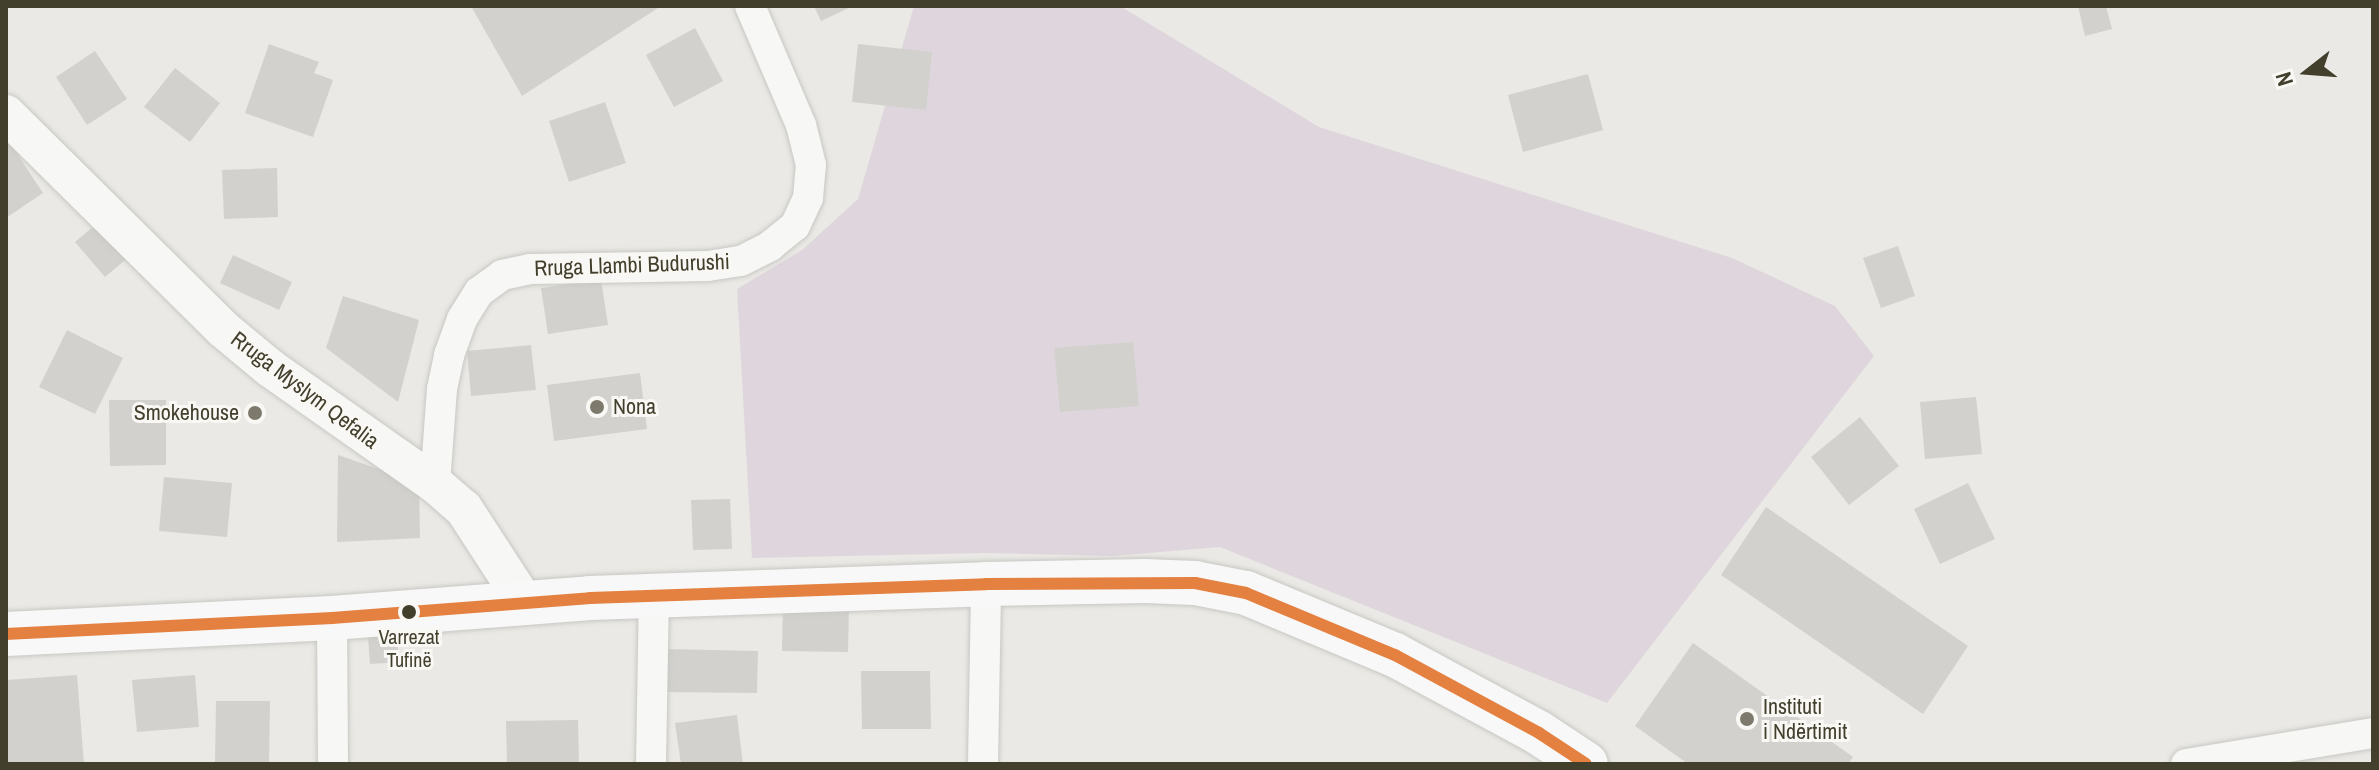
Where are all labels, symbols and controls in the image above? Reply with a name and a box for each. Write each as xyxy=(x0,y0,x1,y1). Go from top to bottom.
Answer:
north arrow xyxy=(2267,32,2347,112)
text: N xyxy=(2268,68,2300,90)
street label: Rruga Llambi Budurushi xyxy=(534,248,730,282)
street label: Rruga Myslym Qefalia xyxy=(226,326,384,454)
place label: Nona xyxy=(613,394,656,420)
marker: Nona xyxy=(588,398,606,416)
place label: Smokehouse xyxy=(134,400,239,426)
marker: Smokehouse xyxy=(246,404,264,422)
marker: Varrezat Tufinë xyxy=(401,604,417,620)
place label: Varrezat Tufinë xyxy=(379,624,439,671)
place label: Instituti i Ndërtimit xyxy=(1763,693,1847,744)
marker: Instituti i Ndërtimit xyxy=(1738,710,1756,728)

